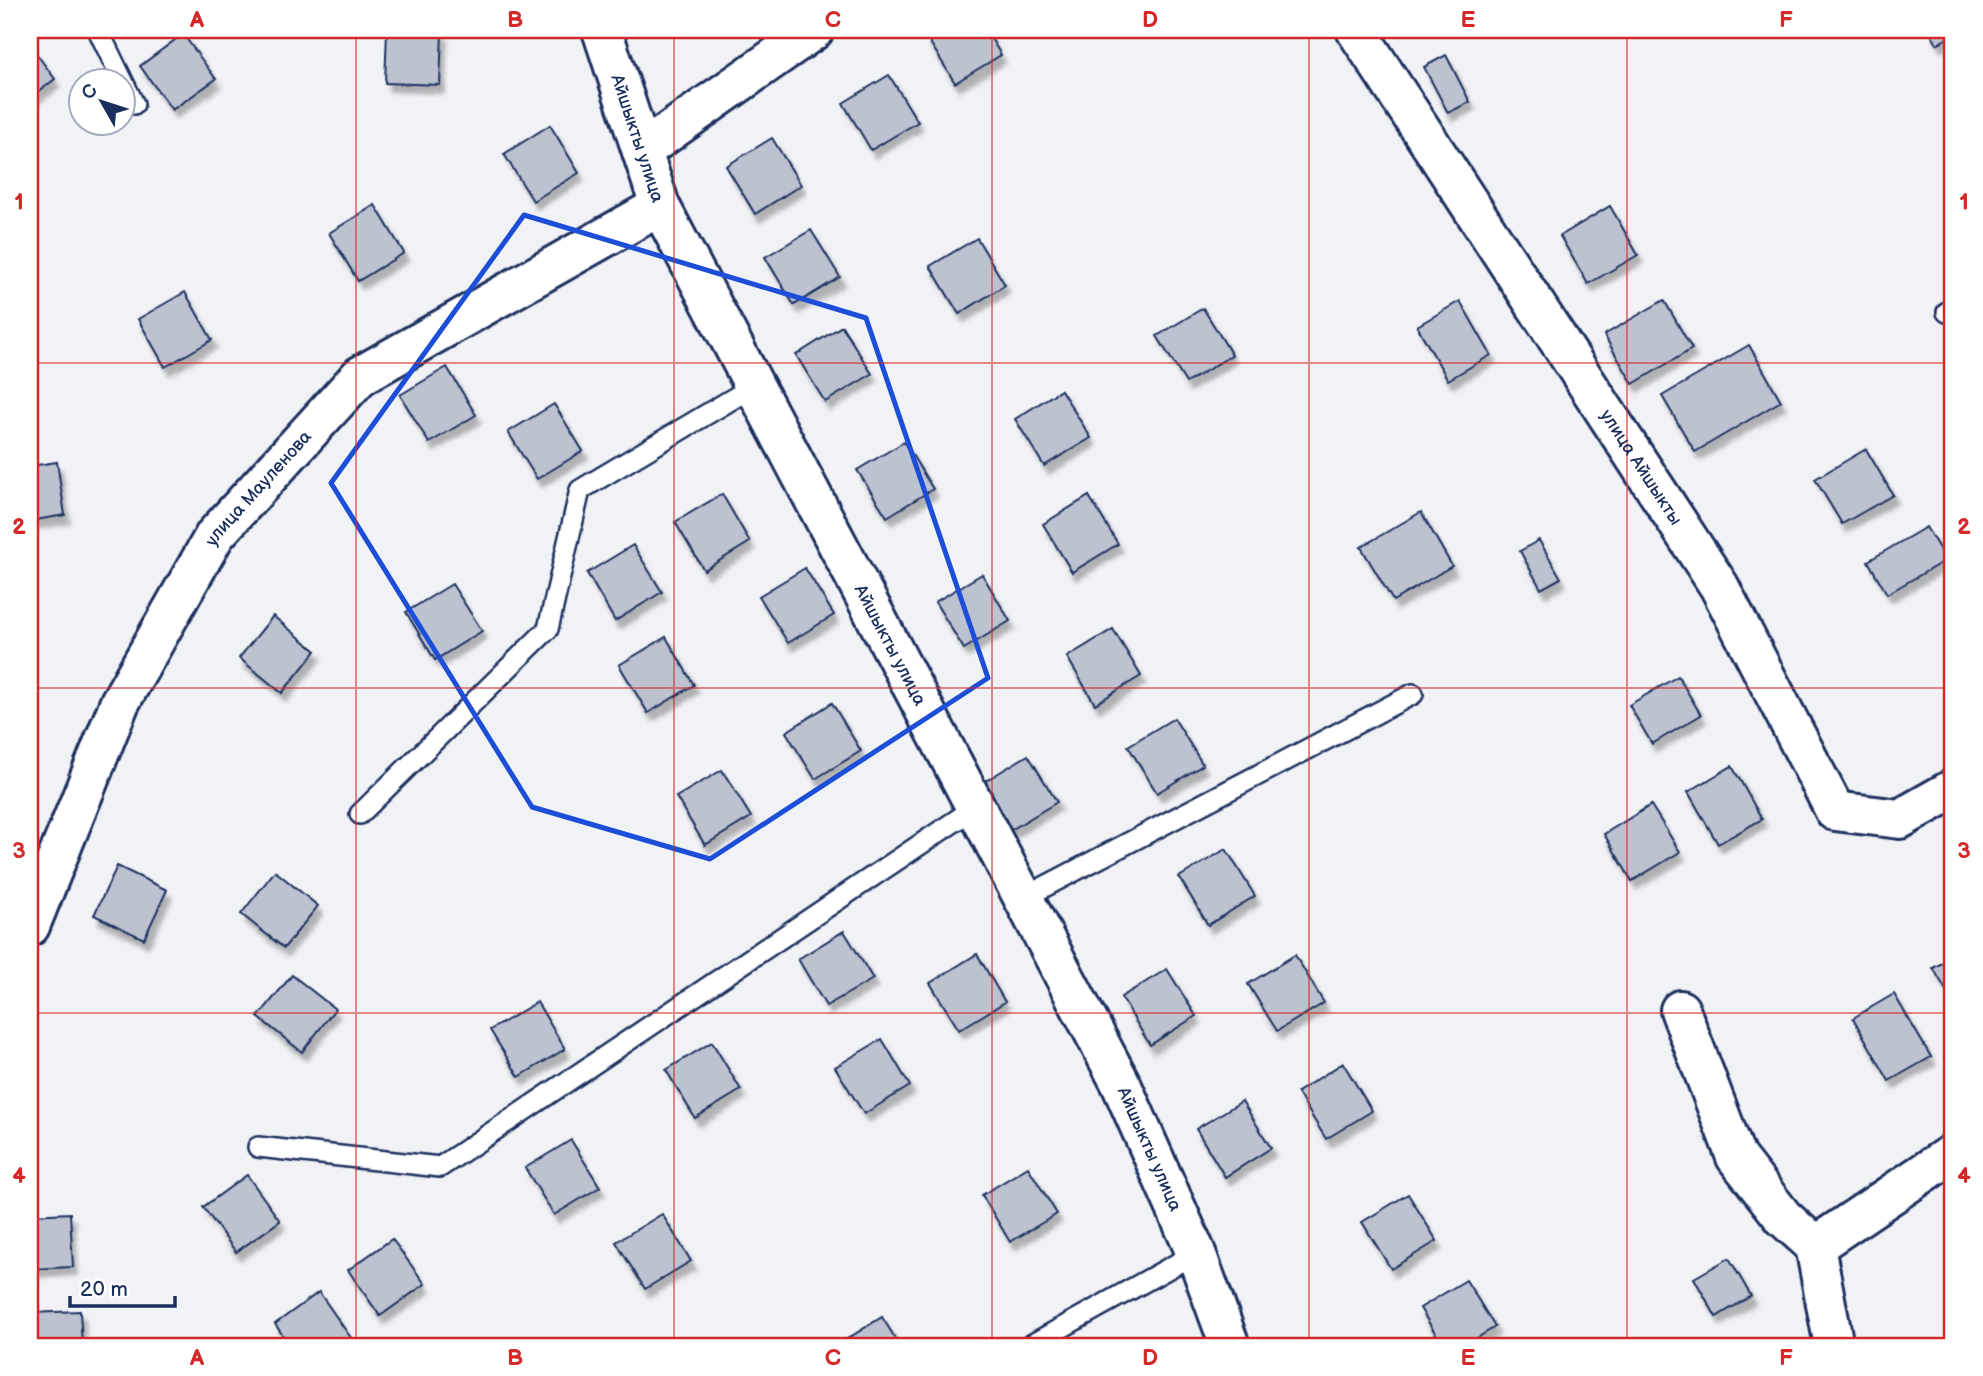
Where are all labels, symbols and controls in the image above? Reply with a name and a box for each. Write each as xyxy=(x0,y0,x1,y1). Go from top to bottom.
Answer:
text: A xyxy=(189,6,205,34)
text: B xyxy=(507,6,523,34)
text: C xyxy=(825,6,841,34)
text: D xyxy=(1142,6,1158,34)
text: E xyxy=(1461,6,1476,34)
text: F xyxy=(1779,6,1793,34)
north arrow xyxy=(66,66,136,136)
street label: Айшыкты улица xyxy=(606,71,668,206)
text: С xyxy=(77,80,103,105)
text: 1 xyxy=(14,188,24,216)
text: 1 xyxy=(1959,188,1969,216)
street label: улица Айшыкты xyxy=(1596,406,1686,529)
street label: улица Мауленова xyxy=(201,426,316,550)
text: 2 xyxy=(12,513,26,541)
text: 2 xyxy=(1957,513,1971,541)
street label: Айшыкты улица xyxy=(849,580,931,709)
text: 3 xyxy=(12,837,26,865)
text: 3 xyxy=(1957,837,1971,865)
street label: Айшыкты улица xyxy=(1112,1083,1186,1215)
text: 4 xyxy=(12,1162,26,1190)
text: 4 xyxy=(1957,1162,1971,1190)
scale bar xyxy=(70,1264,175,1308)
text: 20 m xyxy=(80,1277,128,1302)
text: A xyxy=(189,1344,205,1372)
text: B xyxy=(507,1344,523,1372)
text: C xyxy=(825,1344,841,1372)
text: D xyxy=(1142,1344,1158,1372)
text: E xyxy=(1461,1344,1476,1372)
text: F xyxy=(1779,1344,1793,1372)

